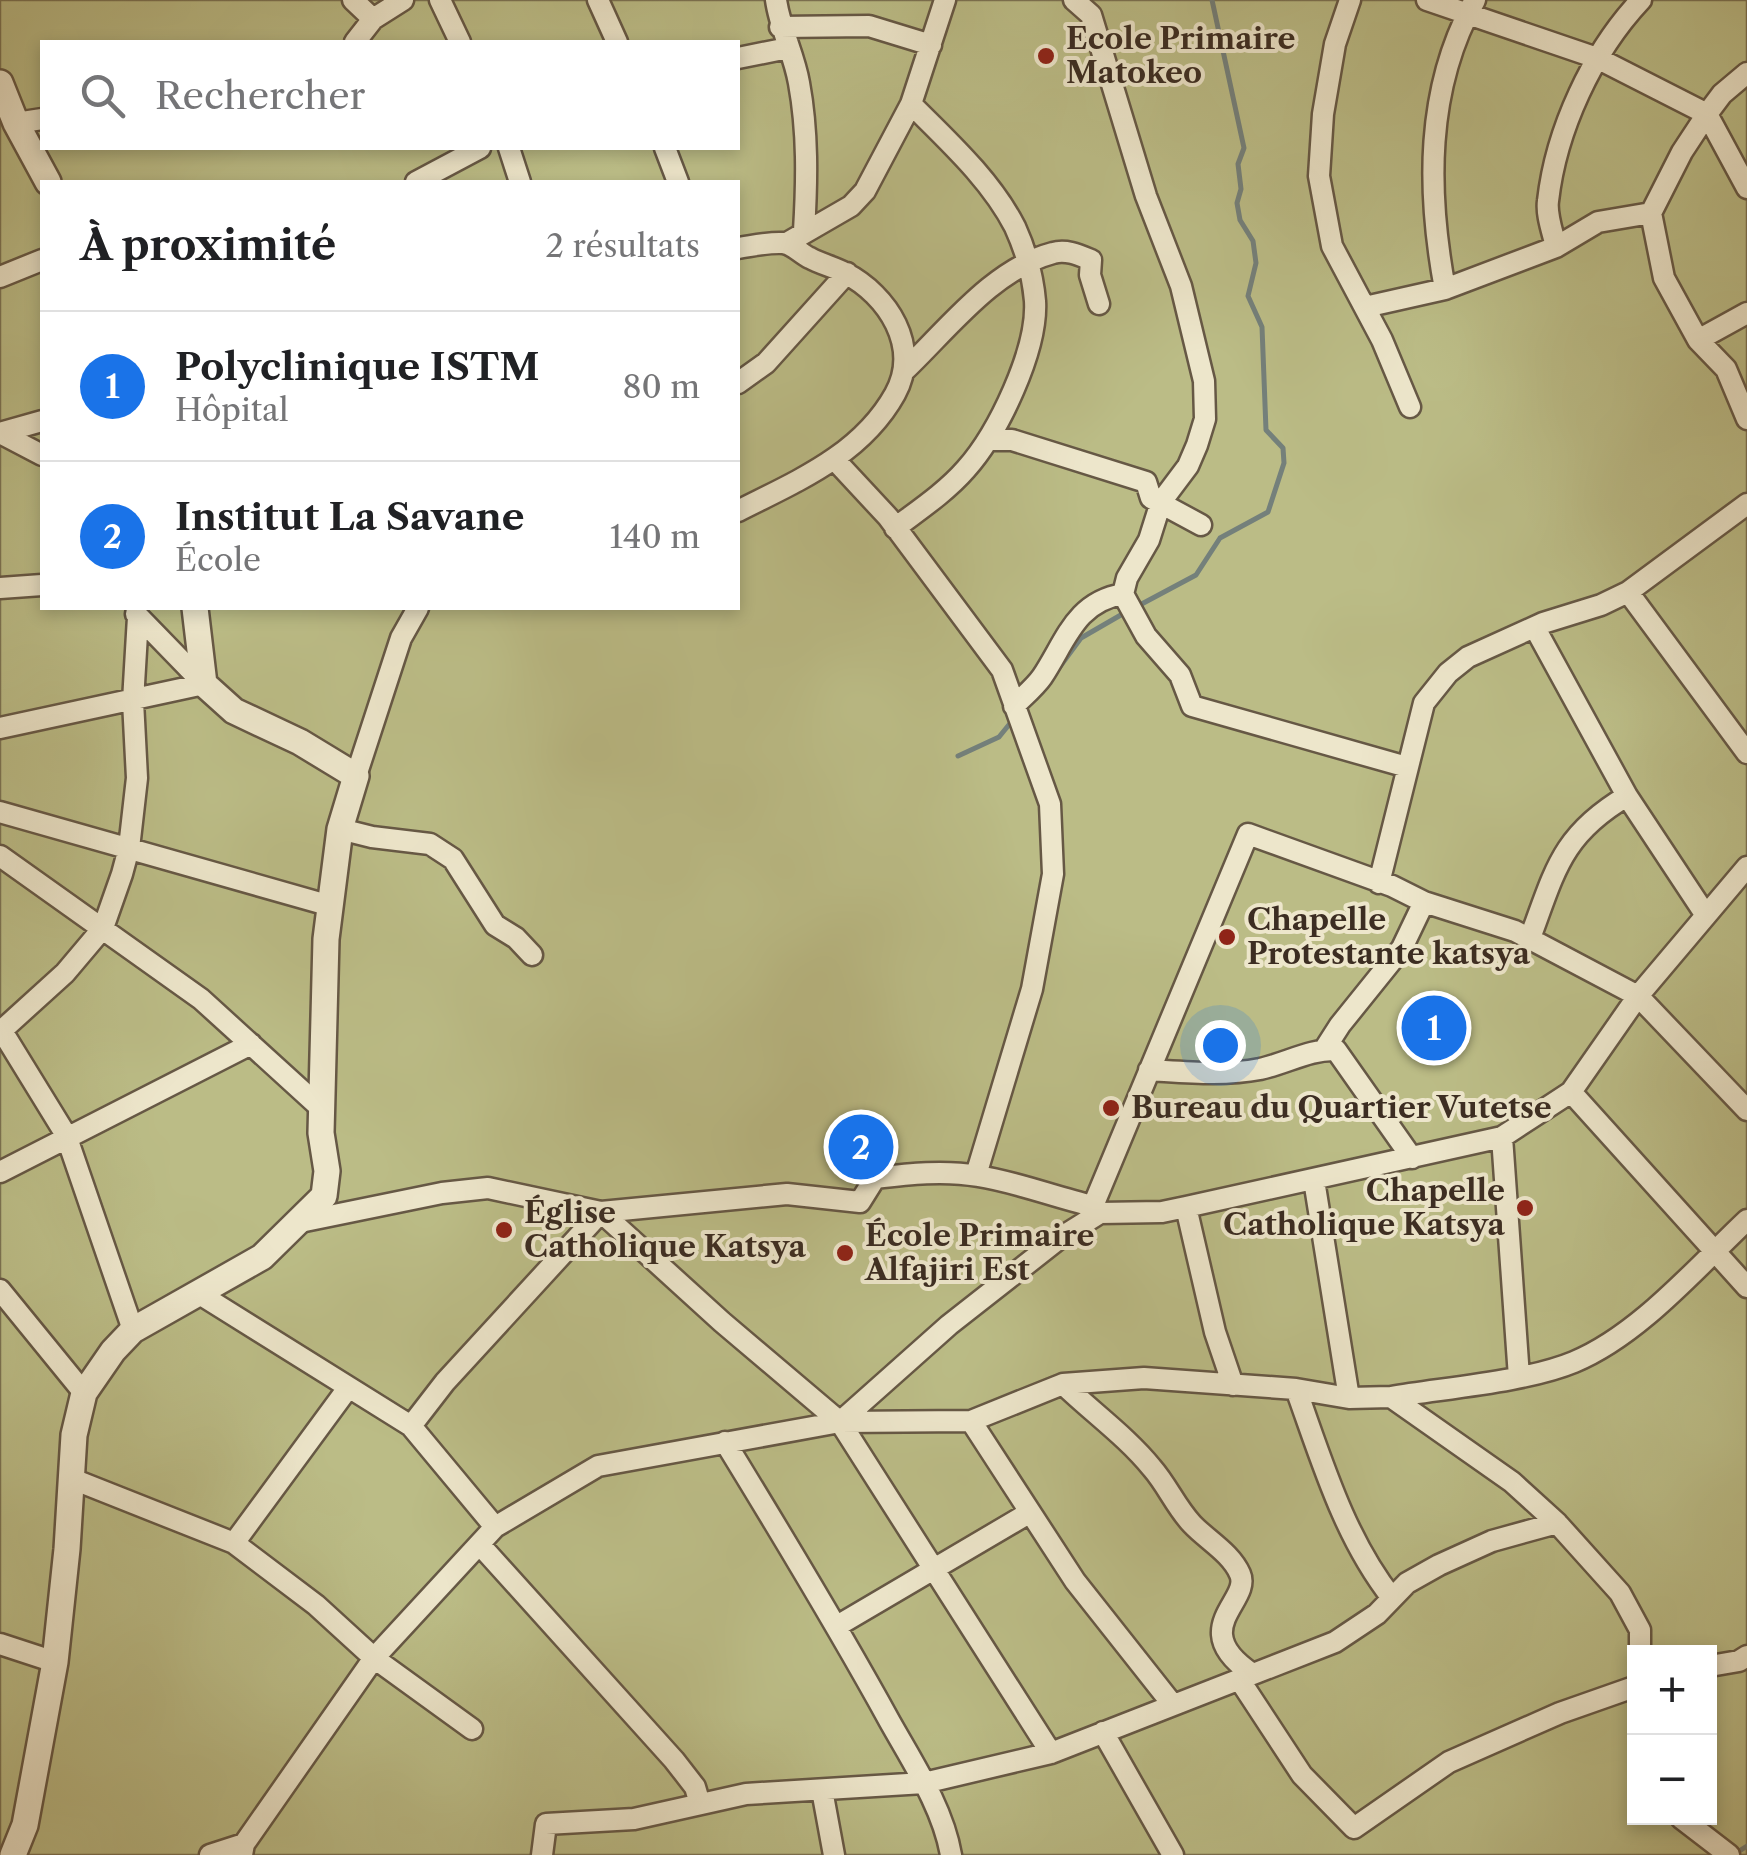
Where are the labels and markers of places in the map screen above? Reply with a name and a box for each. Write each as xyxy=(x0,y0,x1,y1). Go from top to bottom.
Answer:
place label: Ecole Primaire Matokeo xyxy=(1066,20,1296,91)
marker: Ecole Primaire Matokeo xyxy=(1035,45,1057,67)
place label: Chapelle Protestante katsya xyxy=(1247,901,1531,972)
marker: Chapelle Protestante katsya xyxy=(1216,926,1238,948)
pin: 1 xyxy=(1402,990,1466,1066)
place label: Bureau du Quartier Vutetse xyxy=(1131,1089,1552,1126)
marker: Bureau du Quartier Vutetse xyxy=(1100,1097,1122,1119)
pin: 2 xyxy=(828,1110,894,1184)
place label: Chapelle Catholique Katsya xyxy=(1223,1172,1506,1243)
place label: Église Catholique Katsya xyxy=(524,1194,807,1265)
marker: Chapelle Catholique Katsya xyxy=(1514,1197,1536,1219)
place label: École Primaire Alfajiri Est xyxy=(864,1217,1095,1288)
marker: Église Catholique Katsya xyxy=(493,1219,515,1241)
marker: École Primaire Alfajiri Est xyxy=(834,1242,856,1264)

